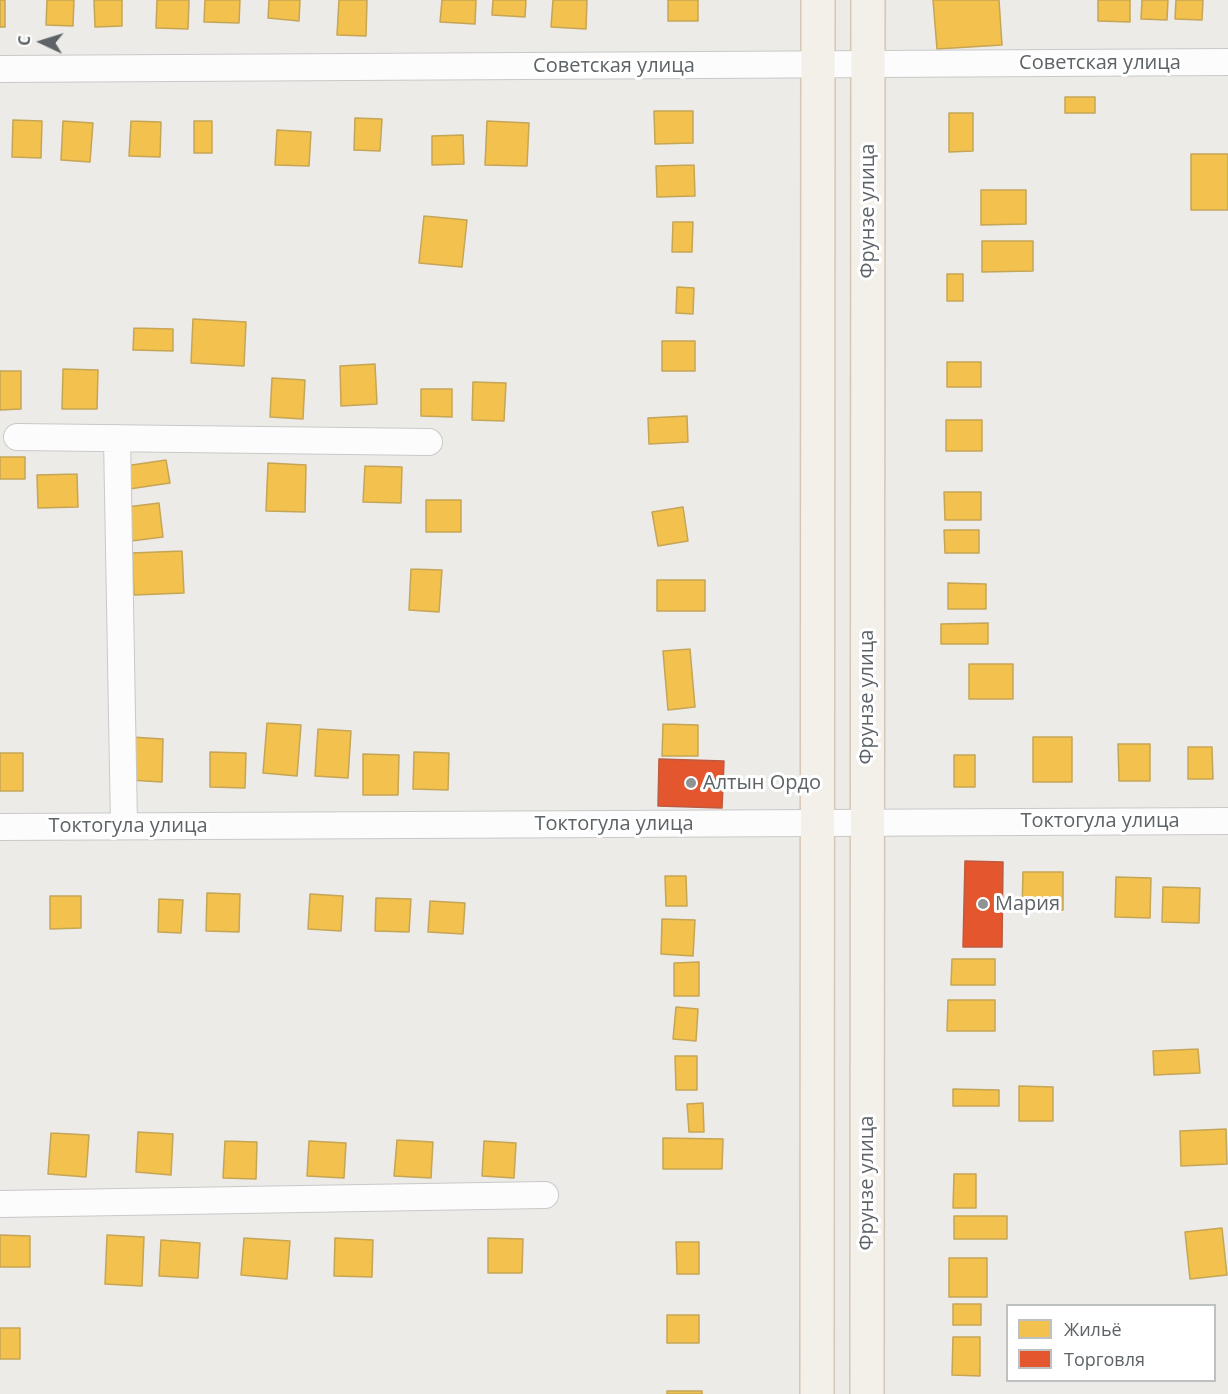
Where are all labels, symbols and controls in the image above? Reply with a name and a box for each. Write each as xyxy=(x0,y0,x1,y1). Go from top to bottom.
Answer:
north arrow xyxy=(12,12,72,72)
text: С xyxy=(13,35,35,47)
street label: Советская улица xyxy=(1019,51,1181,75)
street label: Советская улица xyxy=(533,54,695,78)
street label: Фрунзе улица xyxy=(856,144,880,278)
street label: Фрунзе улица xyxy=(855,630,879,764)
place label: Алтын Ордо xyxy=(703,771,821,795)
marker: Алтын Ордо xyxy=(684,776,698,790)
street label: Токтогула улица xyxy=(1020,809,1180,833)
street label: Токтогула улица xyxy=(534,812,694,836)
street label: Токтогула улица xyxy=(48,814,208,838)
place label: Мария xyxy=(995,892,1060,916)
marker: Мария xyxy=(976,897,990,911)
street label: Фрунзе улица xyxy=(855,1116,879,1250)
legend xyxy=(1006,1304,1216,1382)
text: Жильё xyxy=(1064,1317,1122,1341)
text: Торговля xyxy=(1064,1347,1145,1371)

